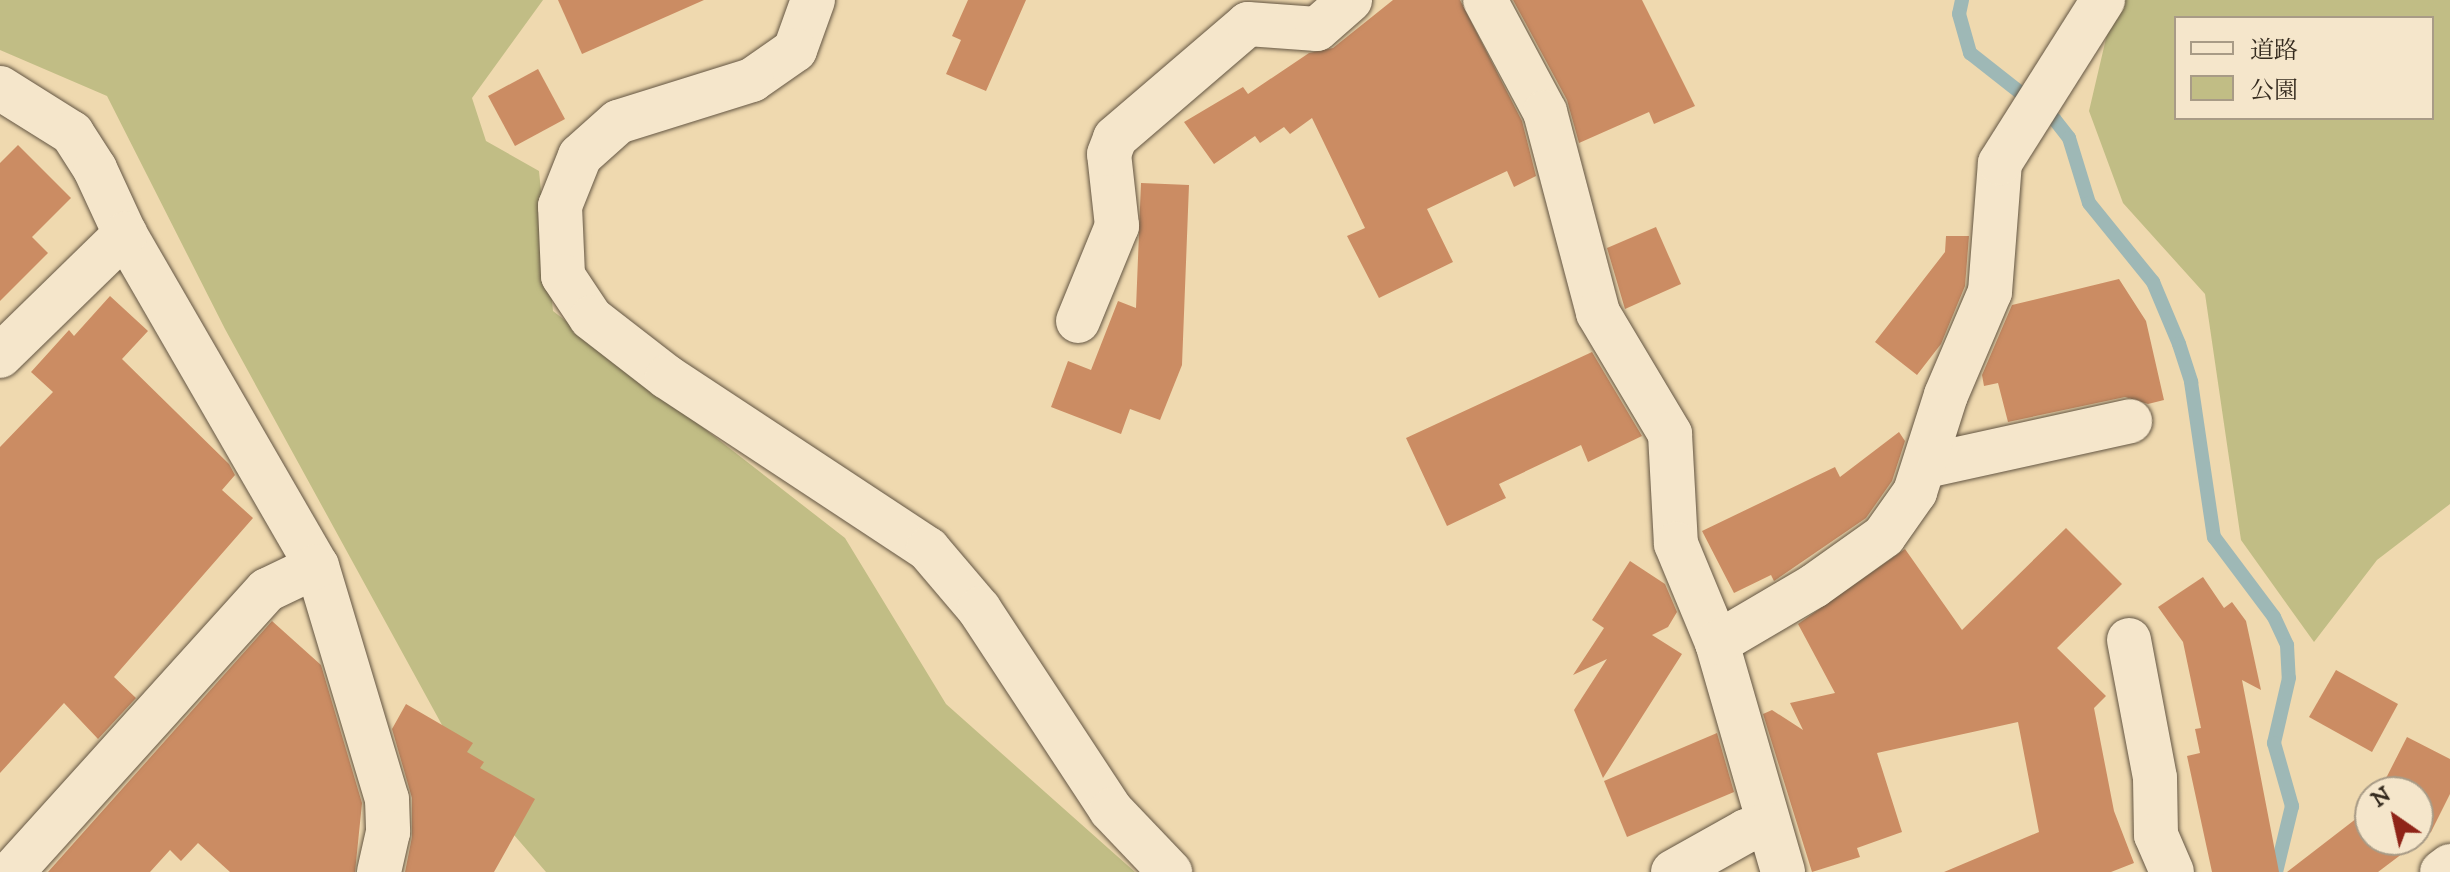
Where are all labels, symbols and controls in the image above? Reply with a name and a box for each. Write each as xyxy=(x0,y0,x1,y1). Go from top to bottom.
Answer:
legend xyxy=(2174,16,2434,120)
text: 道路 xyxy=(2250,36,2298,66)
text: 公園 xyxy=(2250,76,2298,106)
north arrow xyxy=(2354,776,2434,856)
text: N xyxy=(2366,781,2396,814)

